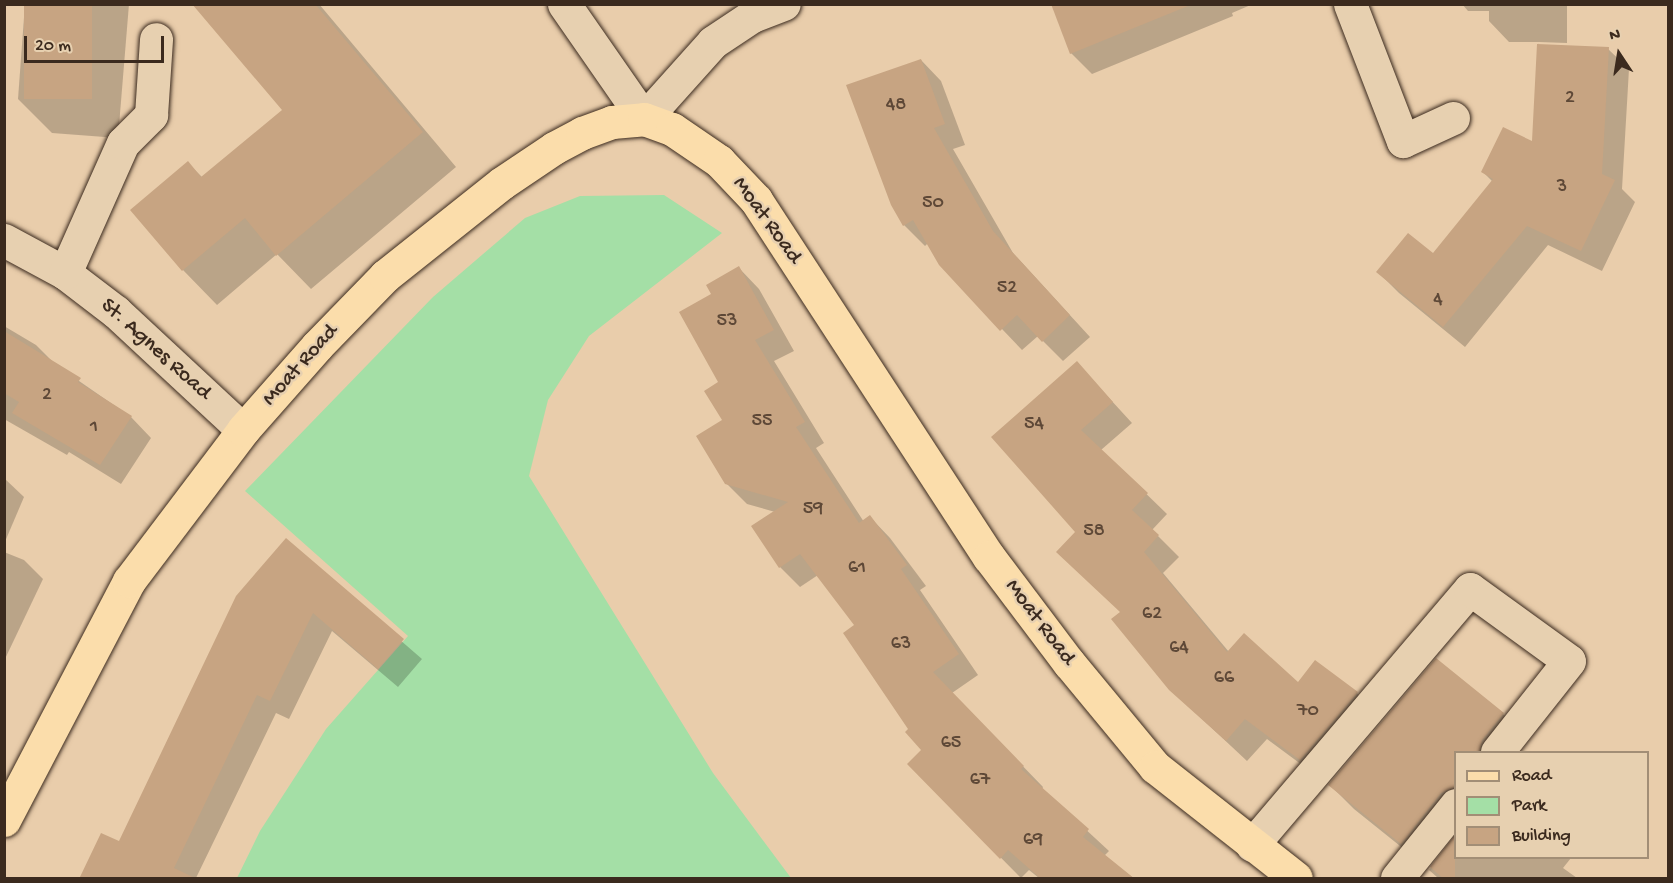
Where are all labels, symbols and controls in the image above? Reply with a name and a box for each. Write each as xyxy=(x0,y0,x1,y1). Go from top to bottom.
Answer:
scale bar xyxy=(27,24,166,62)
north arrow xyxy=(1589,24,1649,84)
text: N xyxy=(1608,26,1622,46)
text: 20 m xyxy=(35,36,71,57)
house number: 2 xyxy=(1565,86,1575,110)
house number: 48 xyxy=(886,93,906,117)
street label: Moat Road xyxy=(726,172,806,270)
house number: 3 xyxy=(1557,175,1567,199)
house number: 50 xyxy=(922,191,944,215)
house number: 52 xyxy=(997,276,1017,300)
house number: 4 xyxy=(1433,288,1443,312)
street label: St. Agnes Road xyxy=(94,293,216,407)
house number: 53 xyxy=(717,309,737,333)
street label: Moat Road xyxy=(257,320,345,412)
house number: 2 xyxy=(42,383,52,407)
house number: 55 xyxy=(751,409,773,433)
house number: 54 xyxy=(1024,412,1044,436)
house number: 1 xyxy=(90,415,98,439)
house number: 59 xyxy=(803,497,823,521)
house number: 58 xyxy=(1083,519,1105,543)
house number: 61 xyxy=(848,556,866,580)
street label: Moat Road xyxy=(998,575,1080,671)
house number: 62 xyxy=(1142,602,1162,626)
house number: 63 xyxy=(891,632,911,656)
house number: 64 xyxy=(1169,636,1189,660)
house number: 66 xyxy=(1214,666,1234,690)
house number: 70 xyxy=(1297,699,1319,723)
house number: 65 xyxy=(941,731,961,755)
legend xyxy=(1454,751,1649,859)
text: Road xyxy=(1512,766,1551,787)
house number: 67 xyxy=(970,768,990,792)
text: Park xyxy=(1512,796,1546,817)
text: Building xyxy=(1512,826,1571,847)
house number: 69 xyxy=(1023,828,1043,852)

